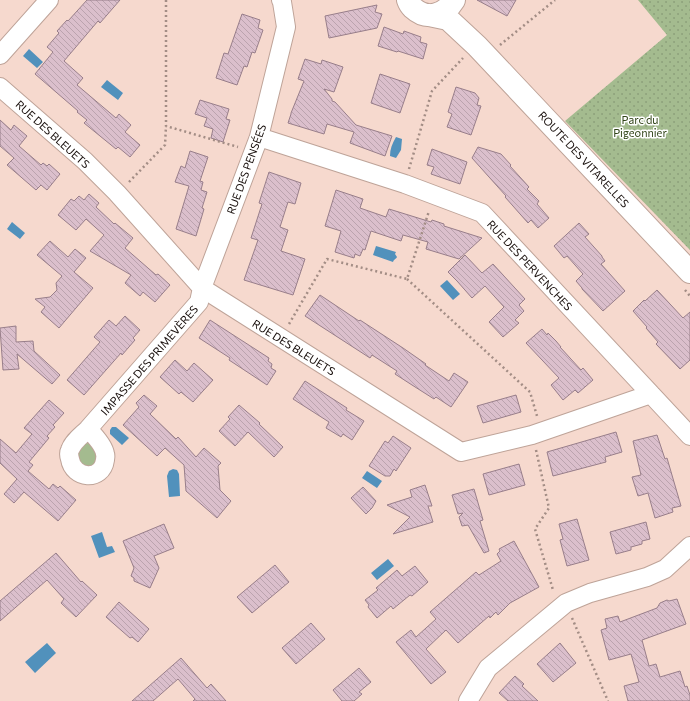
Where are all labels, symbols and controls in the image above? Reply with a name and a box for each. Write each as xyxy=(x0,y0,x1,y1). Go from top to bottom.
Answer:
street label: RUE DES BLEUETS xyxy=(13,97,93,171)
street label: ROUTE DES VITARELLES xyxy=(536,108,632,210)
park label: Parc du Pigeonnier xyxy=(613,113,667,139)
street label: RUE DES PENSÉES xyxy=(223,122,268,216)
street label: RUE DES PERVENCHES xyxy=(485,217,575,313)
street label: IMPASSE DES PRIMEVÈRES xyxy=(97,302,200,418)
street label: RUE DES BLEUETS xyxy=(250,316,338,378)

